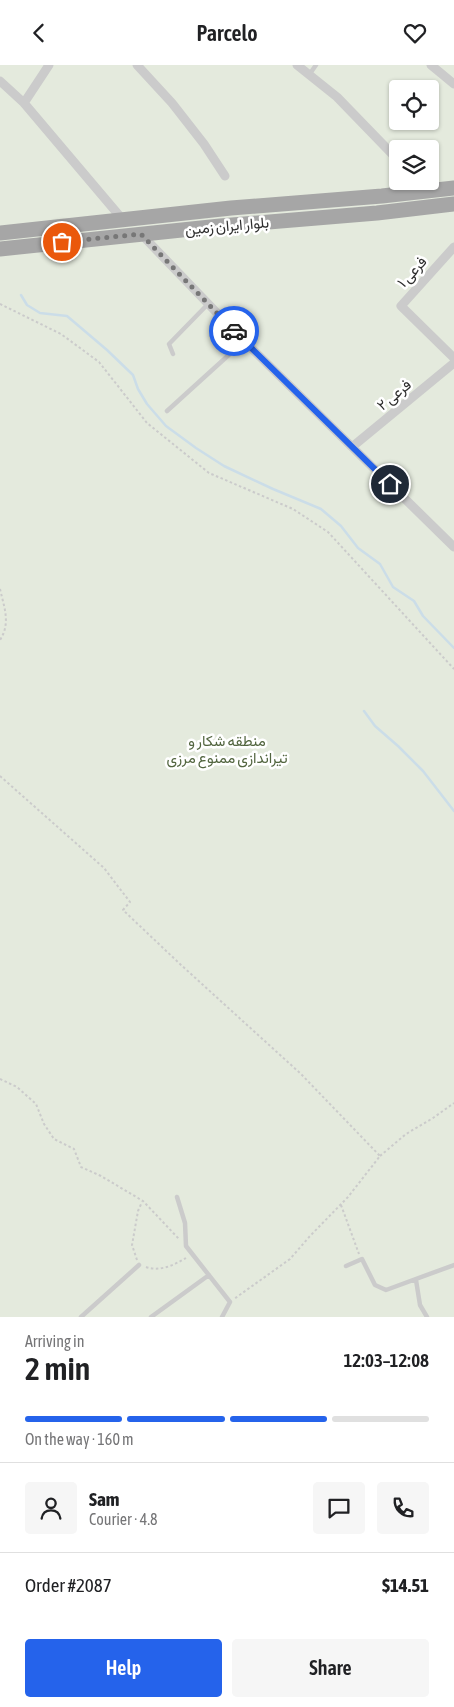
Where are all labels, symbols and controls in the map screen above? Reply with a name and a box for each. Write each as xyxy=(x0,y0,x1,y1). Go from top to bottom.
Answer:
icon: back xyxy=(25,19,53,47)
icon: heart xyxy=(401,19,429,47)
text: Parcelo xyxy=(196,20,258,46)
map controls xyxy=(389,80,439,190)
button: locate xyxy=(389,80,439,130)
button: layers xyxy=(389,140,439,190)
street label: بلوار ایران زمین xyxy=(184,213,270,240)
pin xyxy=(41,221,83,263)
icon: bag xyxy=(48,228,76,256)
street label: فرعی ۱ xyxy=(393,253,431,292)
courier xyxy=(209,306,259,356)
icon: car xyxy=(220,317,248,345)
street label: فرعی ۲ xyxy=(373,375,415,415)
pin xyxy=(369,463,411,505)
icon: home xyxy=(376,470,404,498)
park label: منطقه شکار و تیراندازی ممنوع مرزی xyxy=(166,732,288,769)
text: Arriving in xyxy=(25,1332,85,1350)
text: 12:03–12:08 xyxy=(343,1349,429,1371)
text: 2 min xyxy=(25,1350,90,1387)
text: On the way · 160 m xyxy=(25,1430,134,1448)
button: person xyxy=(25,1482,77,1534)
button: chat xyxy=(313,1482,365,1534)
button: phone xyxy=(377,1482,429,1534)
text: Sam xyxy=(89,1488,120,1510)
text: Courier · 4.8 xyxy=(89,1510,158,1528)
text: Order #2087 xyxy=(25,1574,112,1596)
text: $14.51 xyxy=(382,1574,429,1596)
button: Help xyxy=(25,1639,222,1697)
button: Share xyxy=(232,1639,429,1697)

